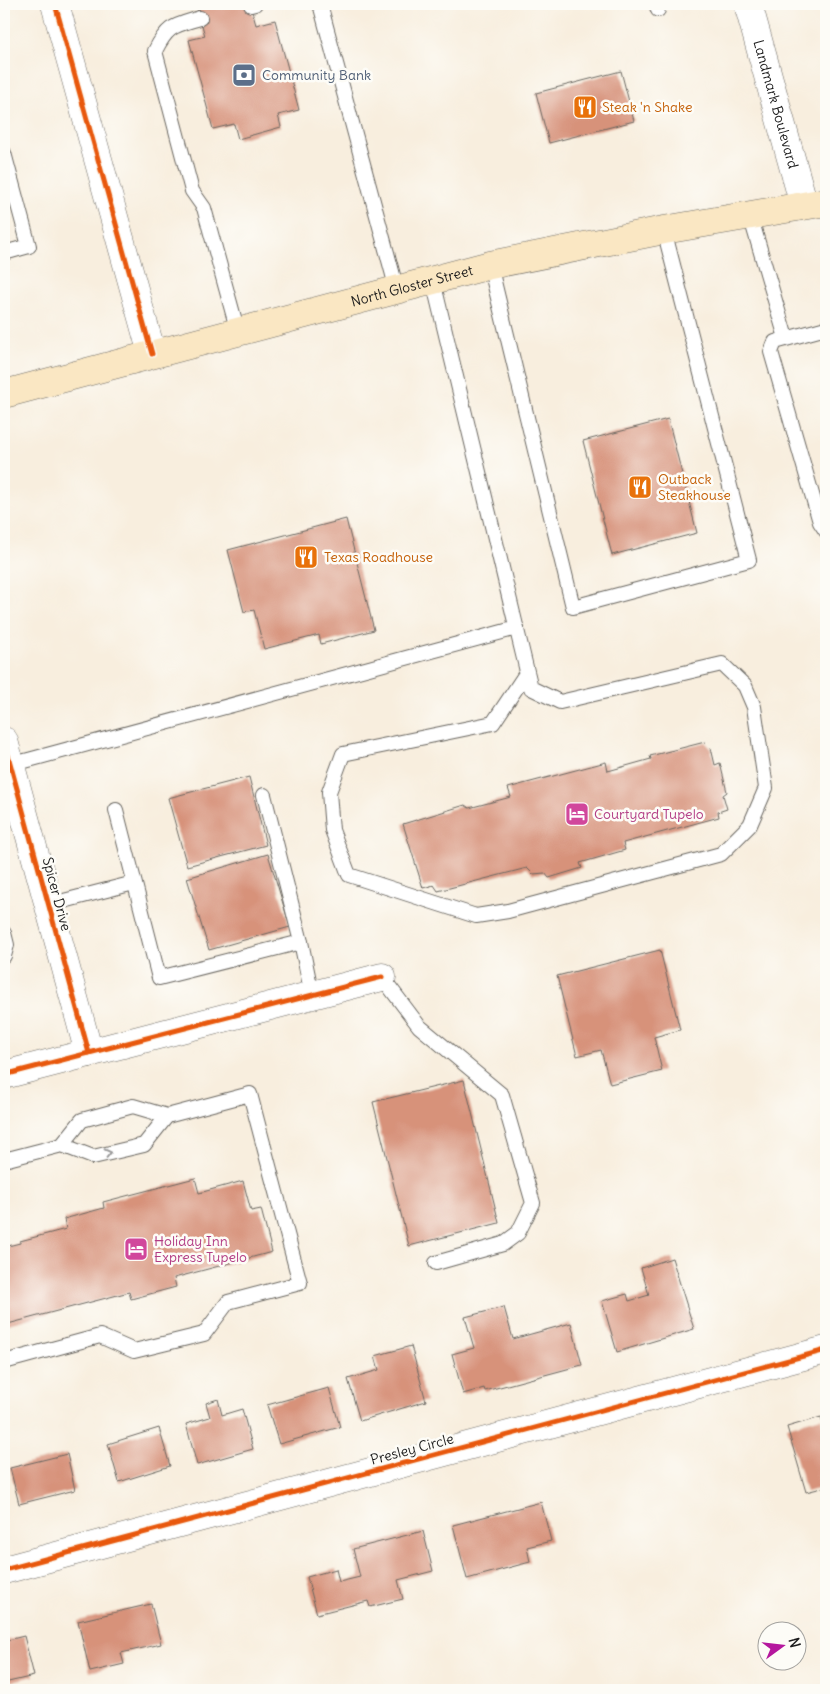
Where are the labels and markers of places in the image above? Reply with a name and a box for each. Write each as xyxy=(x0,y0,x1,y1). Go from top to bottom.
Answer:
bank icon: Community Bank xyxy=(231,62,257,88)
place label: Community Bank xyxy=(262,66,371,84)
restaurant icon: Steak 'n Shake xyxy=(572,94,598,120)
place label: Steak 'n Shake xyxy=(602,98,693,116)
place label: Outback Steakhouse xyxy=(658,470,731,504)
restaurant icon: Outback Steakhouse xyxy=(627,474,653,500)
restaurant icon: Texas Roadhouse xyxy=(293,544,319,570)
place label: Texas Roadhouse xyxy=(324,548,433,566)
hotel icon: Courtyard Tupelo xyxy=(564,801,590,827)
place label: Courtyard Tupelo xyxy=(594,805,704,823)
place label: Holiday Inn Express Tupelo xyxy=(154,1232,247,1266)
hotel icon: Holiday Inn Express Tupelo xyxy=(123,1236,149,1262)

